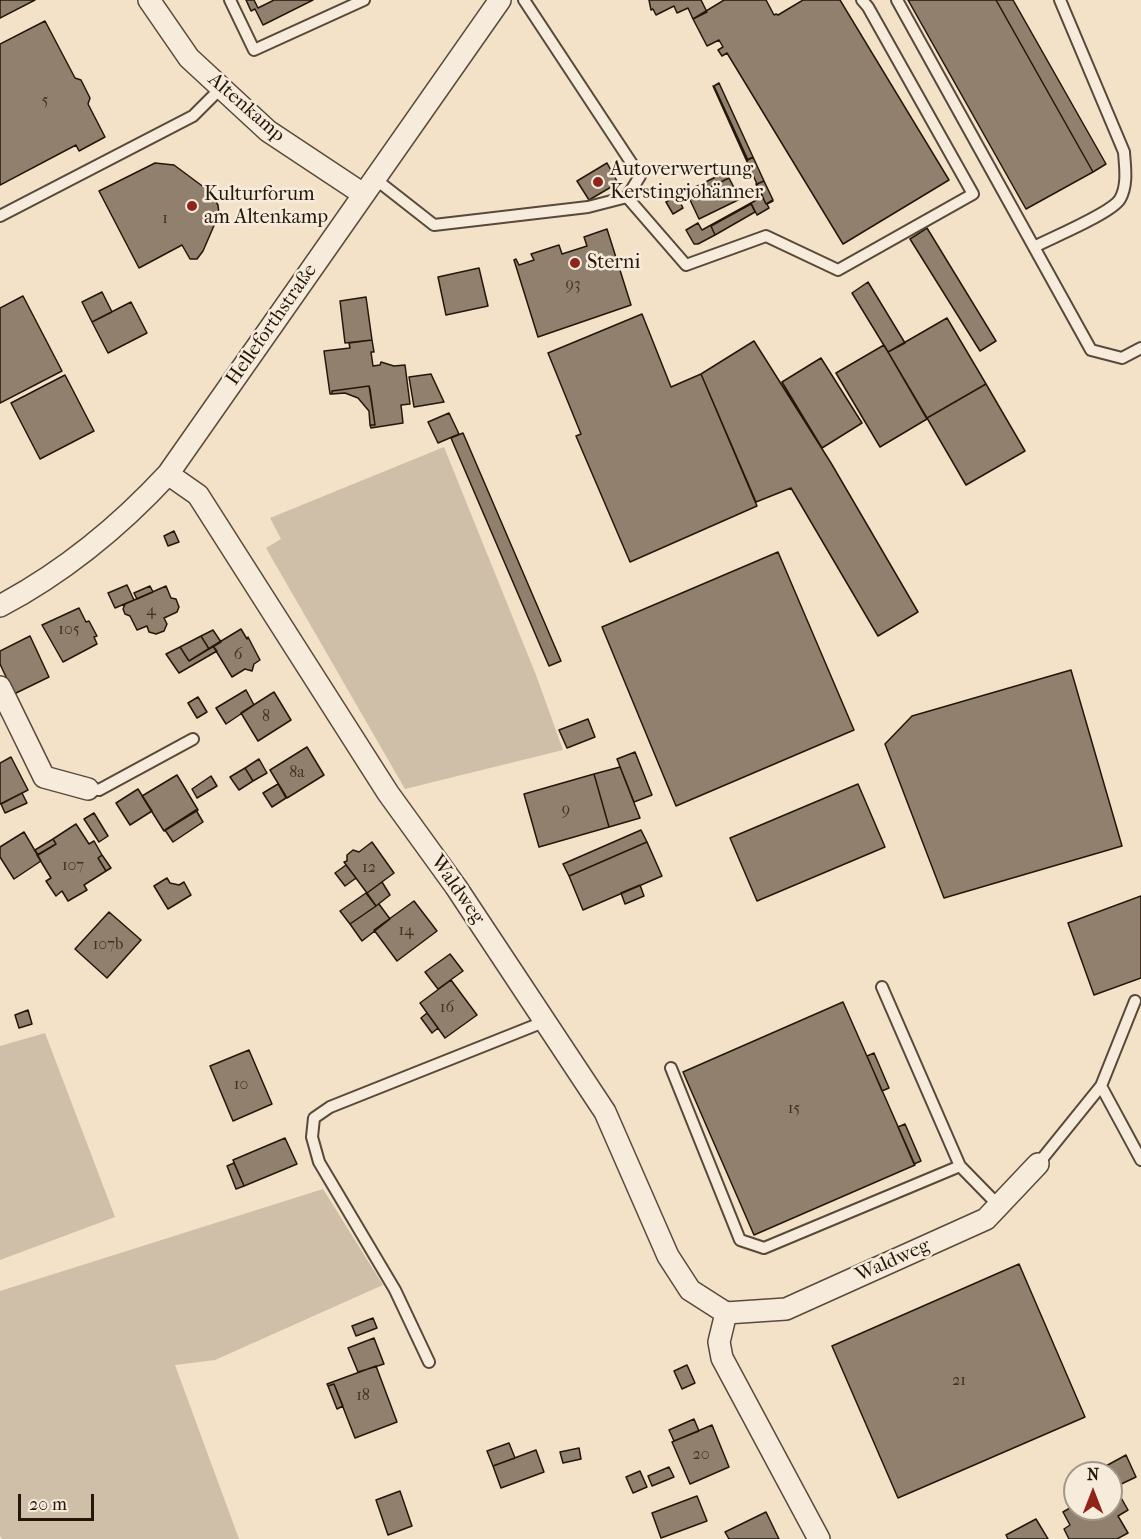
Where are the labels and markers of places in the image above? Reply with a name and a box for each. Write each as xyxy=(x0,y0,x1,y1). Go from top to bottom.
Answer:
place label: Autoverwertung Kerstingjohänner xyxy=(610,158,763,205)
marker: Autoverwertung Kerstingjohänner xyxy=(591,175,605,189)
place label: Kulturforum am Altenkamp xyxy=(204,183,328,230)
marker: Kulturforum am Altenkamp xyxy=(185,199,199,213)
place label: Sterni xyxy=(587,251,640,275)
marker: Sterni xyxy=(568,256,582,270)

